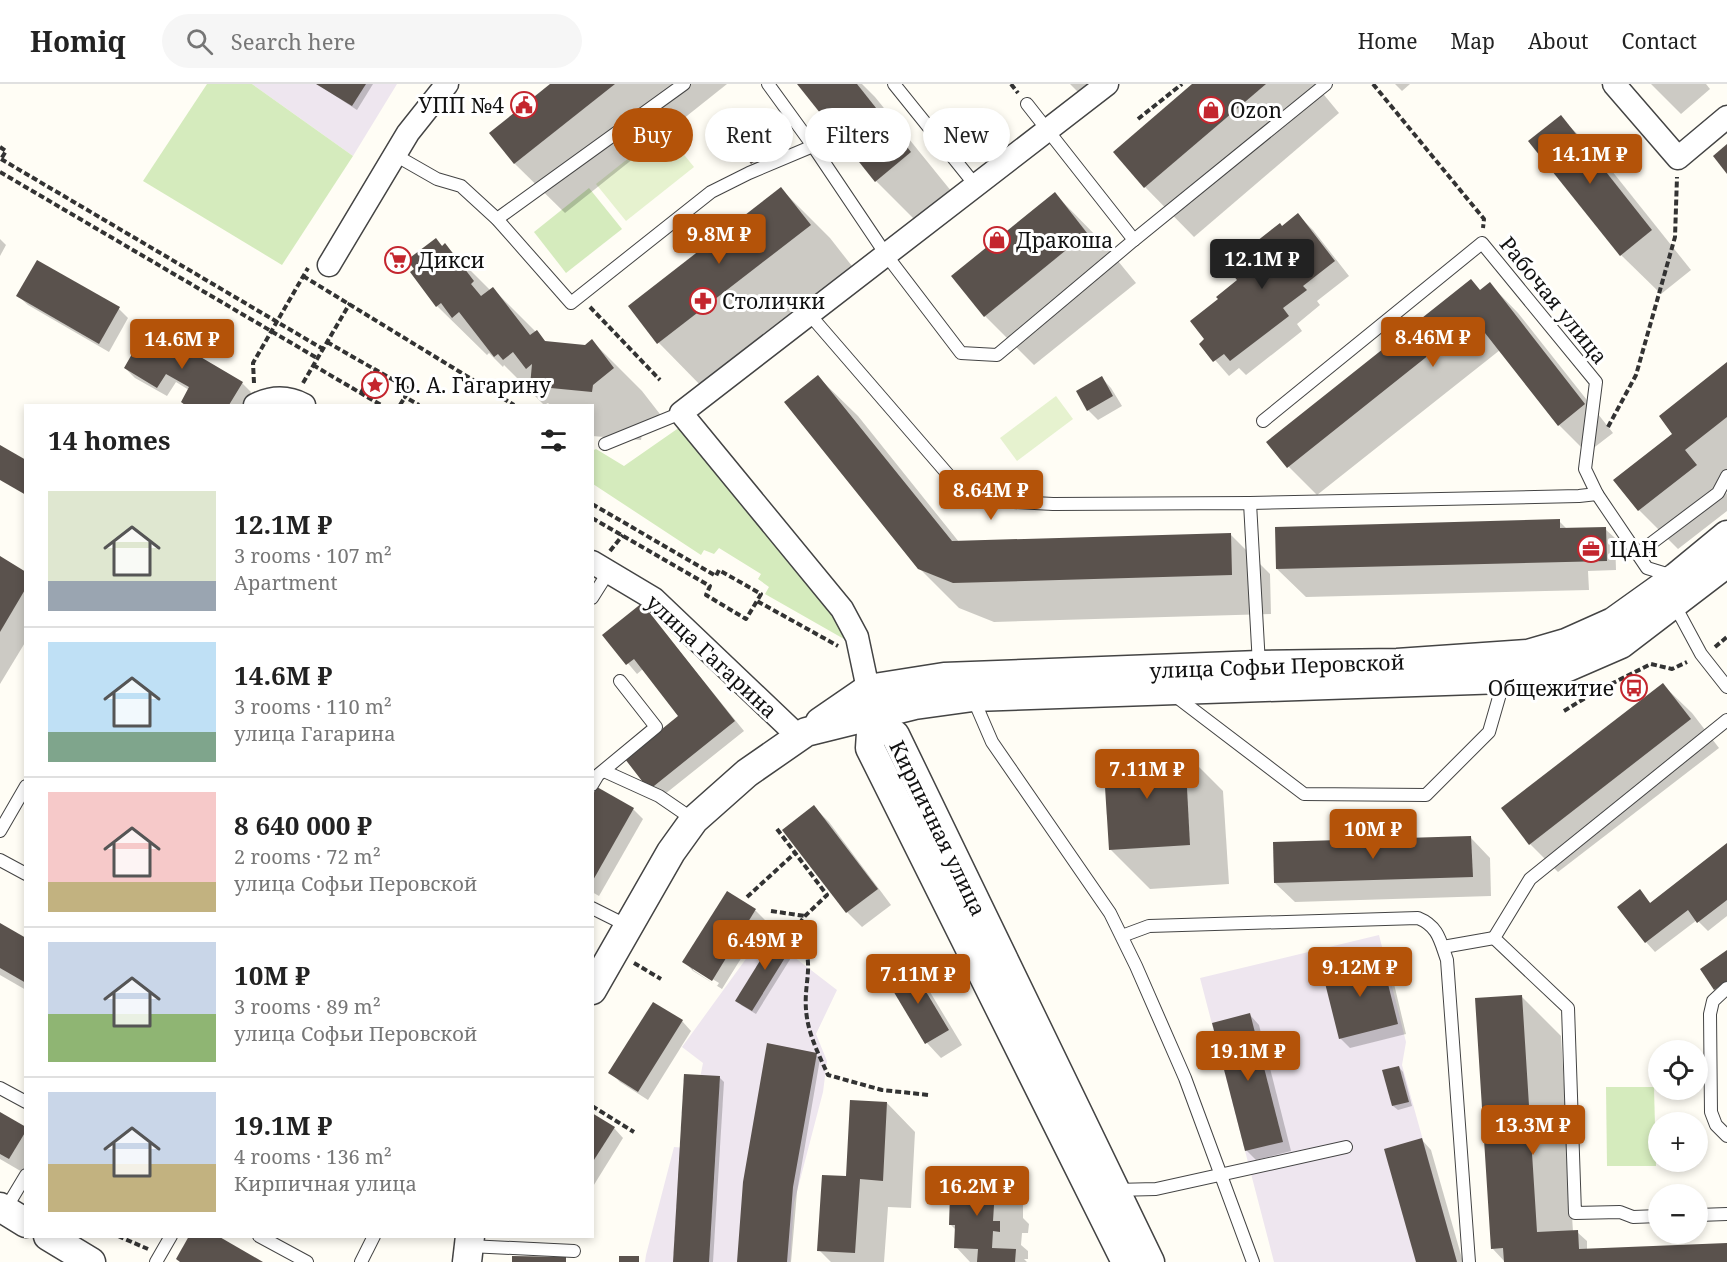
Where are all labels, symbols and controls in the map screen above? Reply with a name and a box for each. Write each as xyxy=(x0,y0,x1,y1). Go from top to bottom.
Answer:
search box xyxy=(162,14,582,68)
text: Homiq xyxy=(30,22,126,60)
icon: search xyxy=(183,25,216,58)
text: Search here xyxy=(231,26,356,56)
text: Home xyxy=(1358,27,1418,55)
text: Map xyxy=(1451,27,1495,55)
text: About xyxy=(1528,27,1589,55)
text: Contact xyxy=(1622,27,1697,55)
public building icon: УПП №4 xyxy=(509,90,539,120)
place label: УПП №4 xyxy=(419,91,504,119)
shop icon: Ozon xyxy=(1196,95,1226,125)
place label: Ozon xyxy=(1230,96,1282,124)
chip: Buy xyxy=(612,108,693,162)
chip: Rent xyxy=(705,108,793,162)
chip: Filters xyxy=(805,108,911,162)
chip: New xyxy=(923,108,1010,162)
pin: 14.1M ₽ xyxy=(1535,134,1645,185)
text: 14.1M ₽ xyxy=(1552,140,1628,167)
pin: 9.8M ₽ xyxy=(670,214,768,265)
text: 9.8M ₽ xyxy=(687,220,751,247)
shop icon: Дракоша xyxy=(982,225,1012,255)
place label: Дракоша xyxy=(1016,226,1113,254)
street label: Рабочая улица xyxy=(1494,230,1614,370)
pin: 12.1M ₽ xyxy=(1207,239,1317,290)
supermarket icon: Дикси xyxy=(383,245,413,275)
text: 12.1M ₽ xyxy=(1224,245,1300,272)
place label: Дикси xyxy=(418,246,485,274)
pharmacy icon: Столички xyxy=(688,286,718,316)
place label: Столички xyxy=(722,287,825,315)
pin: 8.46M ₽ xyxy=(1378,317,1488,368)
pin: 14.6M ₽ xyxy=(127,319,237,370)
text: 8.46M ₽ xyxy=(1395,323,1471,350)
text: 14.6M ₽ xyxy=(144,325,220,352)
place icon: Ю. А. Гагарину xyxy=(360,370,390,400)
place label: Ю. А. Гагарину xyxy=(394,371,551,399)
text: 14 homes xyxy=(48,422,170,458)
icon: filters xyxy=(537,424,570,457)
pin: 8.64M ₽ xyxy=(936,470,1046,521)
text: 8.64M ₽ xyxy=(953,476,1029,503)
text: 12.1M ₽ xyxy=(234,506,333,542)
icon: home xyxy=(96,515,168,587)
office icon: ЦАН xyxy=(1576,534,1606,564)
place label: ЦАН xyxy=(1610,535,1658,563)
text: 3 rooms · 107 m² xyxy=(234,542,392,569)
text: Apartment xyxy=(234,569,338,596)
street label: улица Гагарина xyxy=(640,588,784,724)
street label: улица Софьи Перовской xyxy=(1149,648,1405,684)
text: 14.6M ₽ xyxy=(234,657,333,693)
icon: home xyxy=(96,666,168,738)
bus stop icon: Общежитие xyxy=(1619,673,1649,703)
place label: Общежитие xyxy=(1488,674,1614,702)
text: 3 rooms · 110 m² xyxy=(234,693,392,720)
text: улица Гагарина xyxy=(234,720,396,747)
street label: Кирпичная улица xyxy=(883,736,993,920)
pin: 7.11M ₽ xyxy=(1092,749,1202,800)
text: 7.11M ₽ xyxy=(1109,755,1185,782)
text: 8 640 000 ₽ xyxy=(234,807,372,843)
pin: 10M ₽ xyxy=(1331,809,1415,860)
text: 10M ₽ xyxy=(1344,815,1402,842)
icon: home xyxy=(96,816,168,888)
text: 2 rooms · 72 m² xyxy=(234,843,381,870)
text: улица Софьи Перовской xyxy=(234,870,477,897)
pin: 6.49M ₽ xyxy=(710,920,820,971)
text: 6.49M ₽ xyxy=(727,926,803,953)
pin: 9.12M ₽ xyxy=(1305,947,1415,998)
text: 9.12M ₽ xyxy=(1322,953,1398,980)
pin: 7.11M ₽ xyxy=(863,954,973,1005)
text: 10M ₽ xyxy=(234,957,310,993)
text: 7.11M ₽ xyxy=(880,960,956,987)
icon: home xyxy=(96,966,168,1038)
text: 3 rooms · 89 m² xyxy=(234,993,381,1020)
text: улица Софьи Перовской xyxy=(234,1020,477,1047)
pin: 19.1M ₽ xyxy=(1193,1031,1303,1082)
text: 19.1M ₽ xyxy=(1210,1037,1286,1064)
map controls xyxy=(1648,1040,1708,1244)
button: locate xyxy=(1648,1040,1708,1100)
pin: 13.3M ₽ xyxy=(1478,1105,1588,1156)
text: 19.1M ₽ xyxy=(234,1107,333,1143)
text: 13.3M ₽ xyxy=(1495,1111,1571,1138)
button: + xyxy=(1648,1112,1708,1172)
icon: home xyxy=(96,1116,168,1188)
text: 4 rooms · 136 m² xyxy=(234,1143,392,1170)
pin: 16.2M ₽ xyxy=(922,1166,1032,1217)
text: Кирпичная улица xyxy=(234,1170,417,1197)
text: 16.2M ₽ xyxy=(939,1172,1015,1199)
button: − xyxy=(1648,1184,1708,1244)

